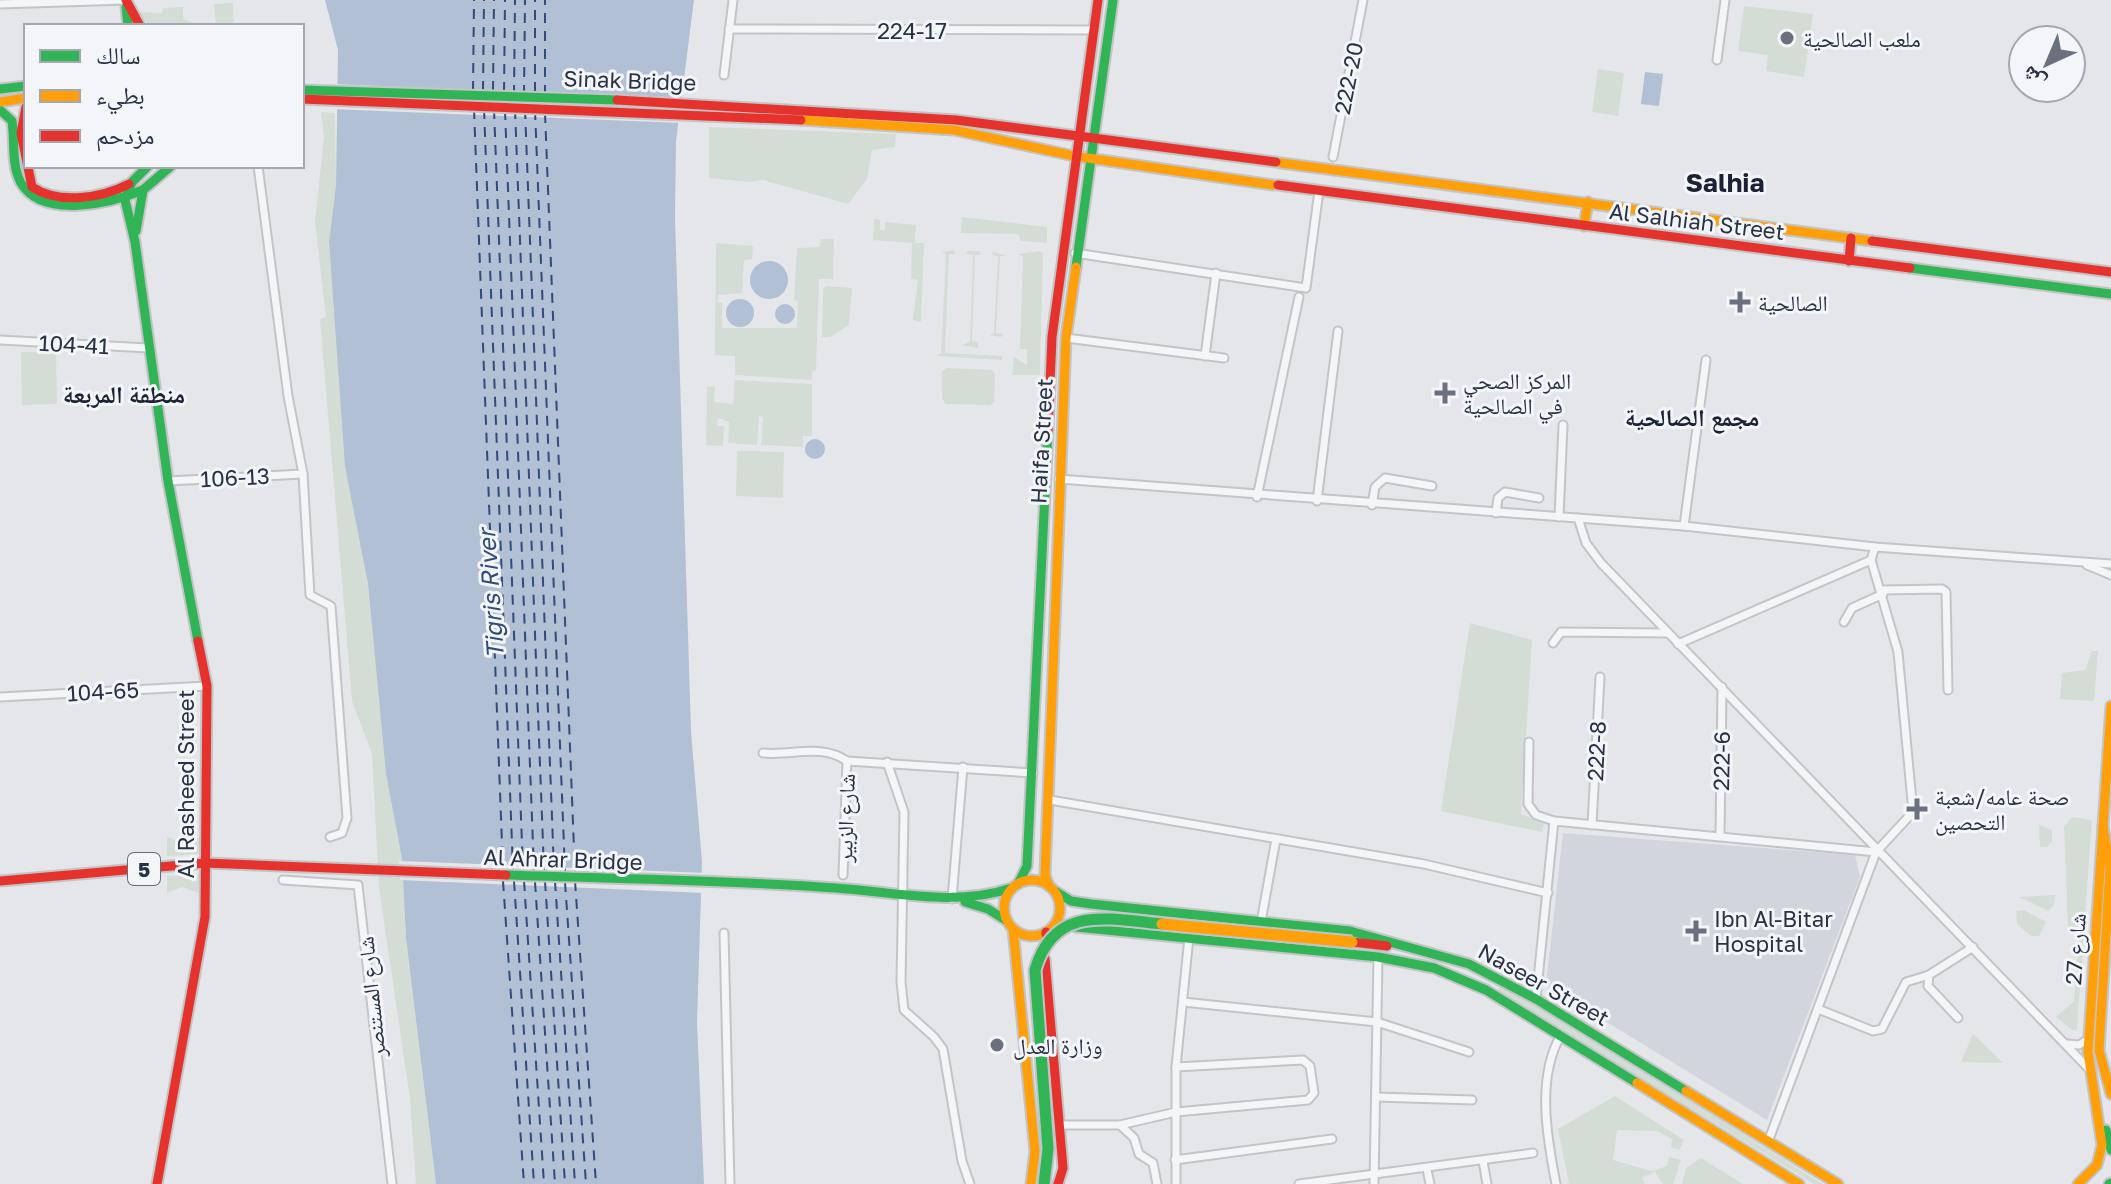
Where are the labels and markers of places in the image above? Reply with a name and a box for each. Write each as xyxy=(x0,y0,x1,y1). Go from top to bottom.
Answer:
place label: ملعب الصالحية xyxy=(1803,25,1921,52)
marker: ملعب الصالحية xyxy=(1778,29,1796,47)
place label: الصالحية xyxy=(1758,289,1828,316)
marker: الصالحية xyxy=(1729,291,1751,313)
place label: المركز الصحي في الصالحية xyxy=(1463,367,1571,423)
marker: المركز الصحي في الصالحية xyxy=(1434,382,1456,404)
place label: صحة عامه/شعبة التحصين xyxy=(1935,783,2070,836)
marker: صحة عامه/شعبة التحصين xyxy=(1906,798,1928,820)
place label: Ibn Al-Bitar Hospital xyxy=(1714,905,1833,957)
marker: Ibn Al-Bitar Hospital xyxy=(1685,920,1707,942)
place label: وزارة العدل xyxy=(1013,1032,1103,1060)
marker: وزارة العدل xyxy=(988,1036,1006,1054)

